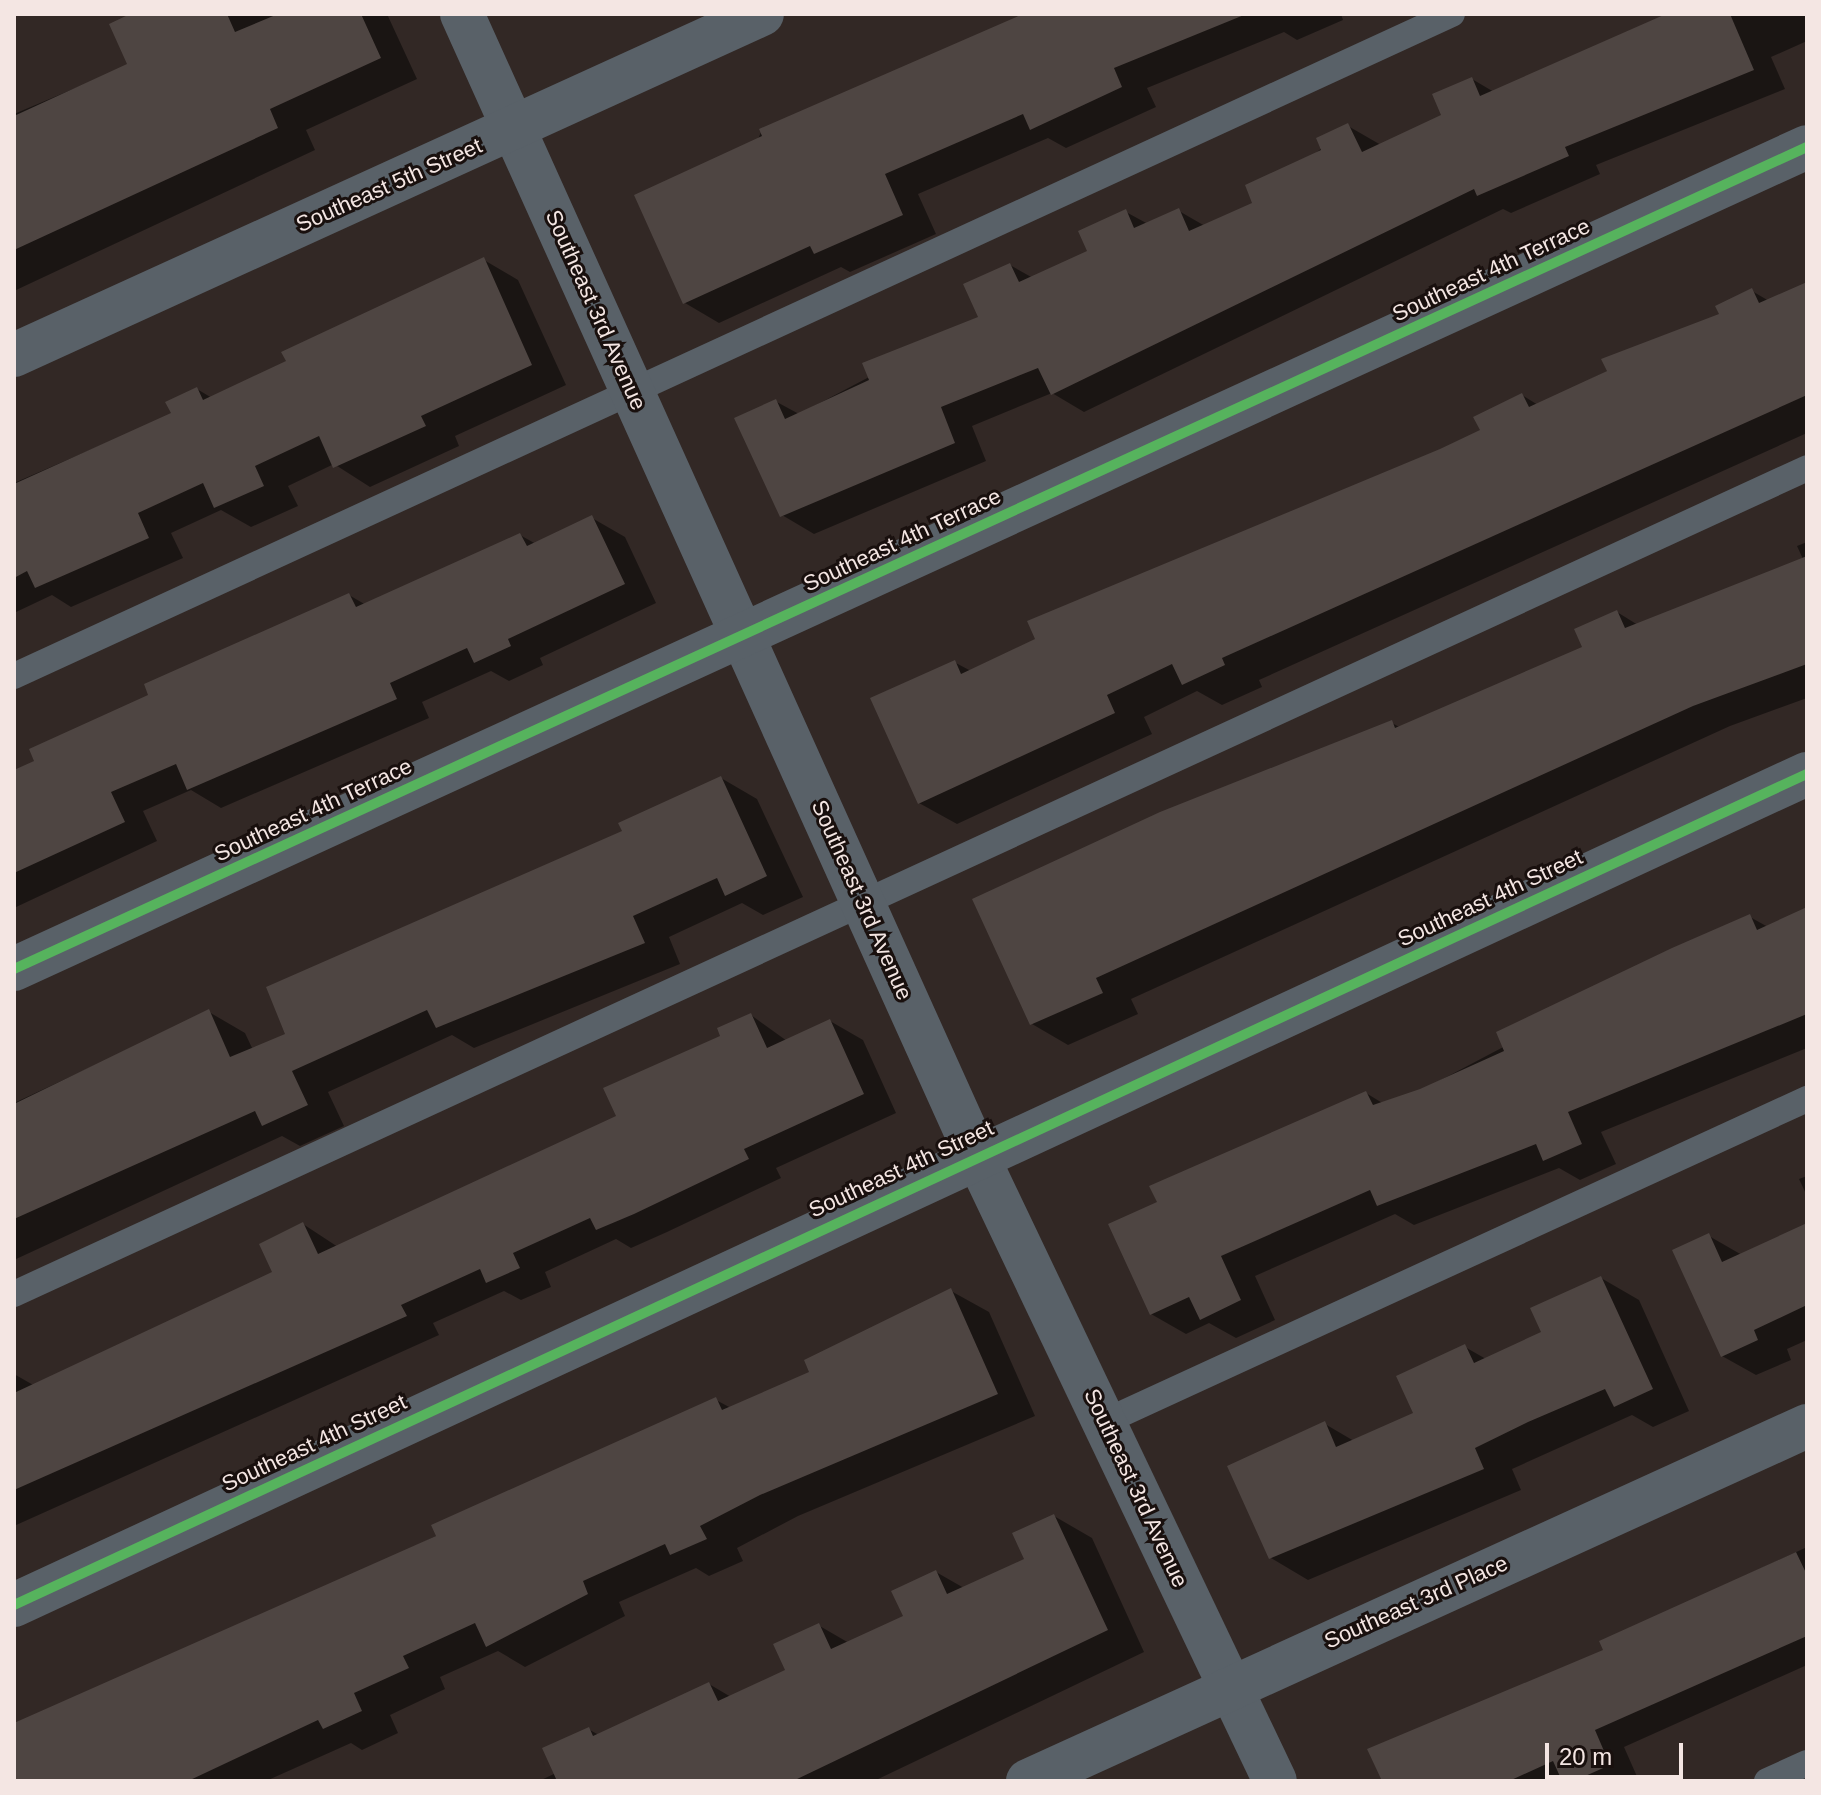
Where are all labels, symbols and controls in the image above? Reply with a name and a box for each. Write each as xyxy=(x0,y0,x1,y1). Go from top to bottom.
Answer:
street label: Southeast 5th Street xyxy=(292,132,486,238)
street label: Southeast 3rd Avenue xyxy=(540,205,652,415)
street label: Southeast 4th Terrace xyxy=(1388,213,1594,327)
street label: Southeast 4th Terrace xyxy=(799,483,1005,597)
street label: Southeast 4th Terrace xyxy=(210,753,416,867)
street label: Southeast 3rd Avenue xyxy=(806,795,918,1005)
street label: Southeast 4th Street xyxy=(1394,844,1586,952)
street label: Southeast 4th Street xyxy=(805,1115,997,1223)
street label: Southeast 3rd Avenue xyxy=(1078,1384,1194,1592)
street label: Southeast 4th Street xyxy=(218,1389,410,1497)
street label: Southeast 3rd Place xyxy=(1320,1550,1512,1654)
scale bar xyxy=(1549,1727,1687,1777)
text: 20 m xyxy=(1559,1743,1612,1770)

